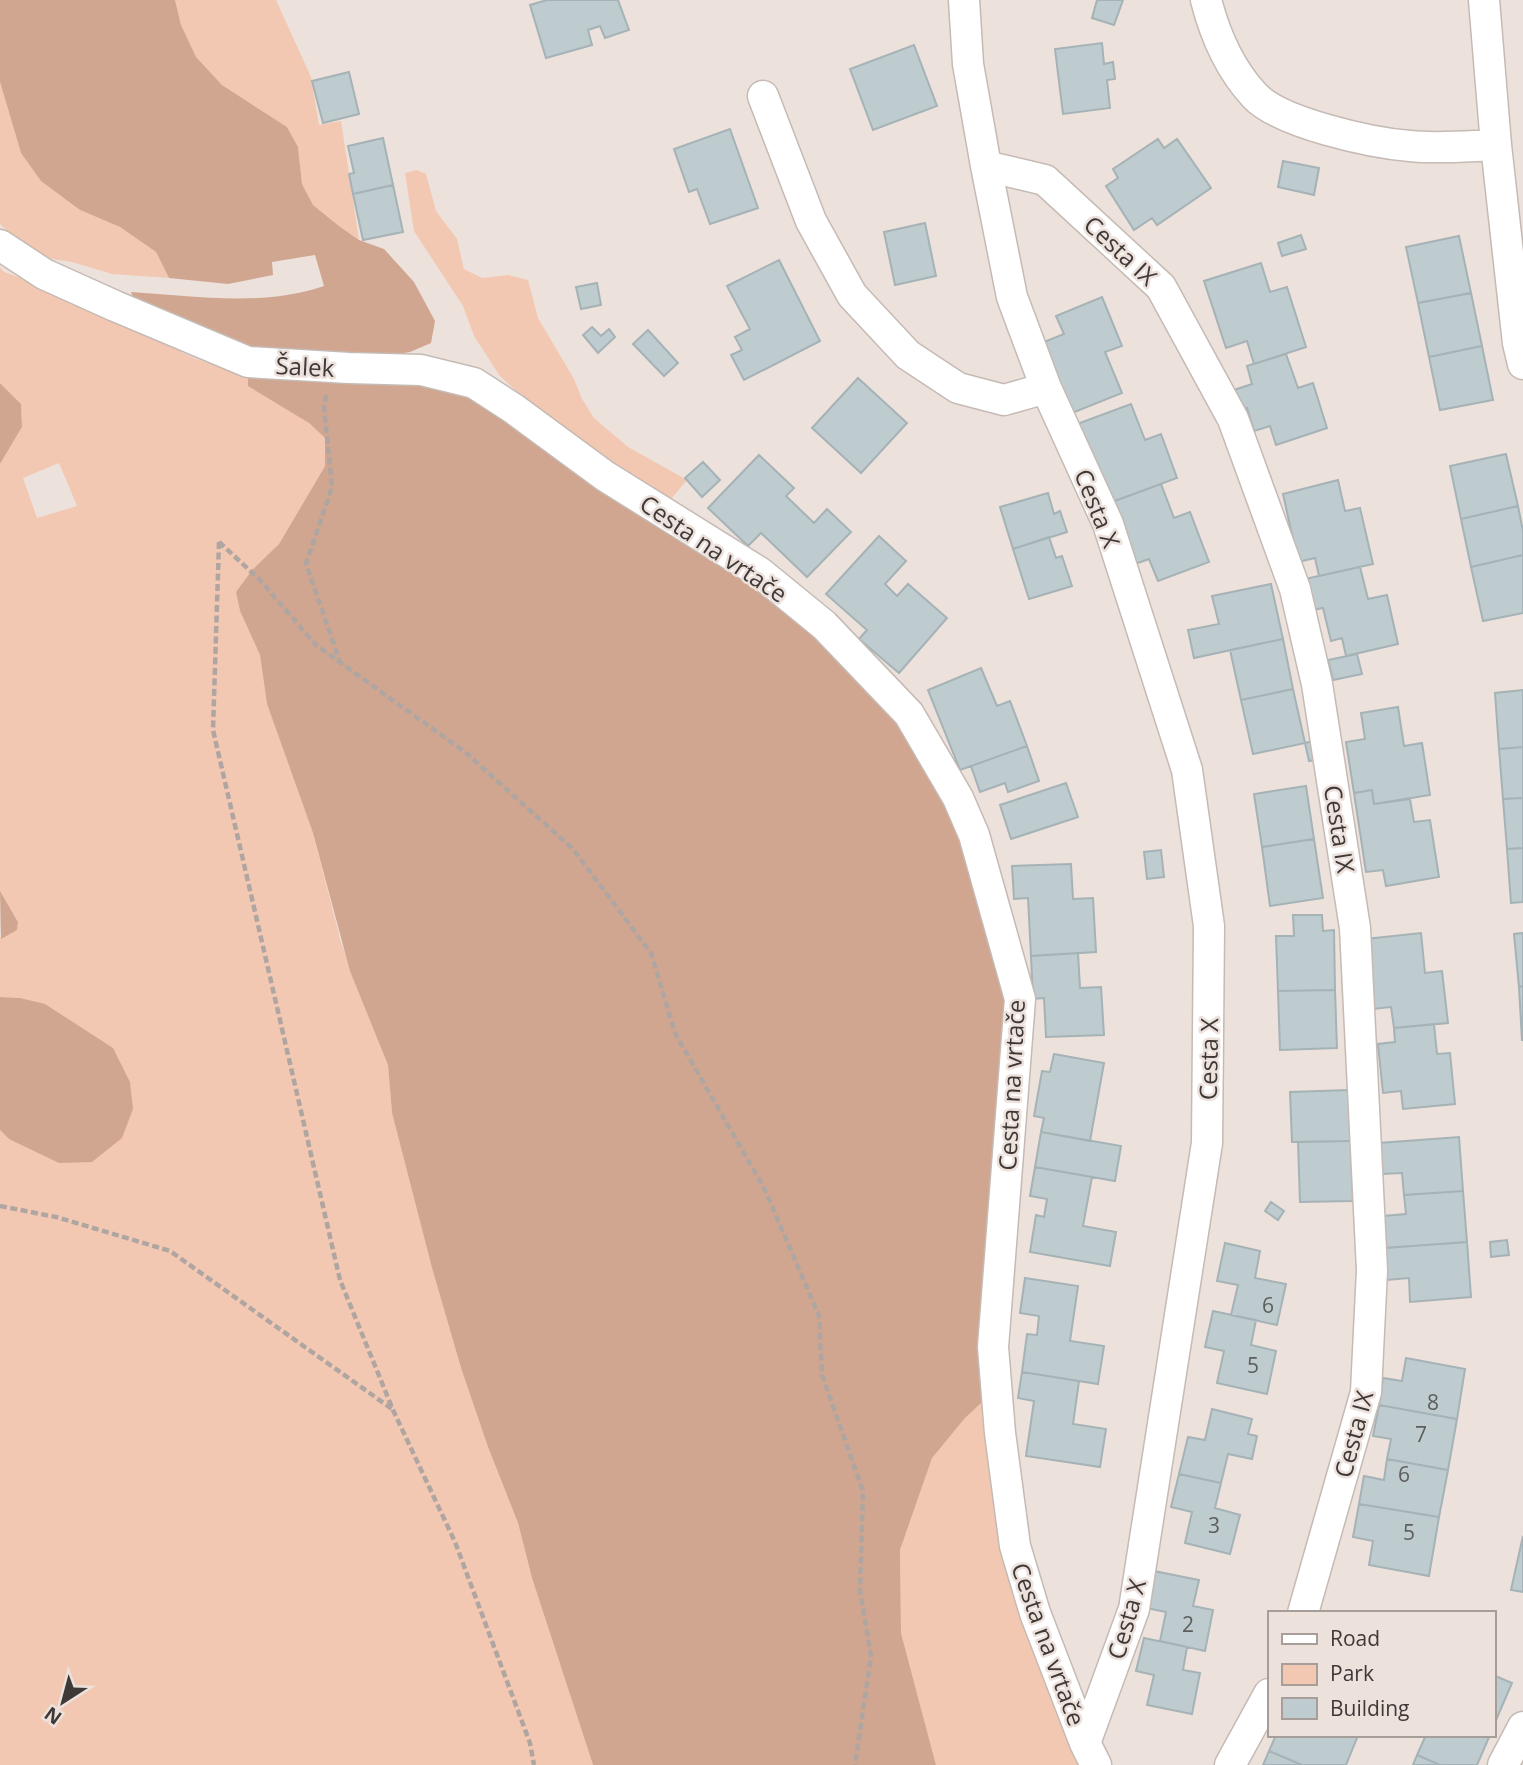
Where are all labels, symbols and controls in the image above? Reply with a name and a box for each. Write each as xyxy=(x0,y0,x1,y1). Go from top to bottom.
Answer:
street label: Cesta IX xyxy=(1077,208,1165,292)
street label: Šalek xyxy=(275,348,336,384)
street label: Cesta X xyxy=(1067,464,1129,552)
street label: Cesta na vrtače xyxy=(634,486,794,610)
street label: Cesta IX xyxy=(1317,783,1363,876)
street label: Cesta na vrtače xyxy=(990,999,1032,1171)
street label: Cesta X xyxy=(1191,1018,1225,1100)
house number: 6 xyxy=(1262,1291,1274,1319)
house number: 5 xyxy=(1247,1351,1259,1379)
street label: Cesta IX xyxy=(1326,1387,1380,1481)
house number: 8 xyxy=(1427,1388,1439,1416)
house number: 7 xyxy=(1415,1420,1427,1448)
house number: 6 xyxy=(1398,1460,1410,1488)
house number: 3 xyxy=(1208,1511,1220,1539)
house number: 5 xyxy=(1403,1518,1415,1546)
street label: Cesta na vrtače xyxy=(1004,1558,1094,1730)
street label: Cesta X xyxy=(1099,1575,1153,1663)
house number: 2 xyxy=(1182,1610,1194,1638)
legend xyxy=(1268,1611,1495,1737)
text: Road xyxy=(1330,1624,1380,1652)
text: Park xyxy=(1330,1659,1374,1687)
north arrow xyxy=(28,1667,98,1737)
text: Building xyxy=(1330,1694,1409,1722)
text: N xyxy=(39,1701,67,1731)

